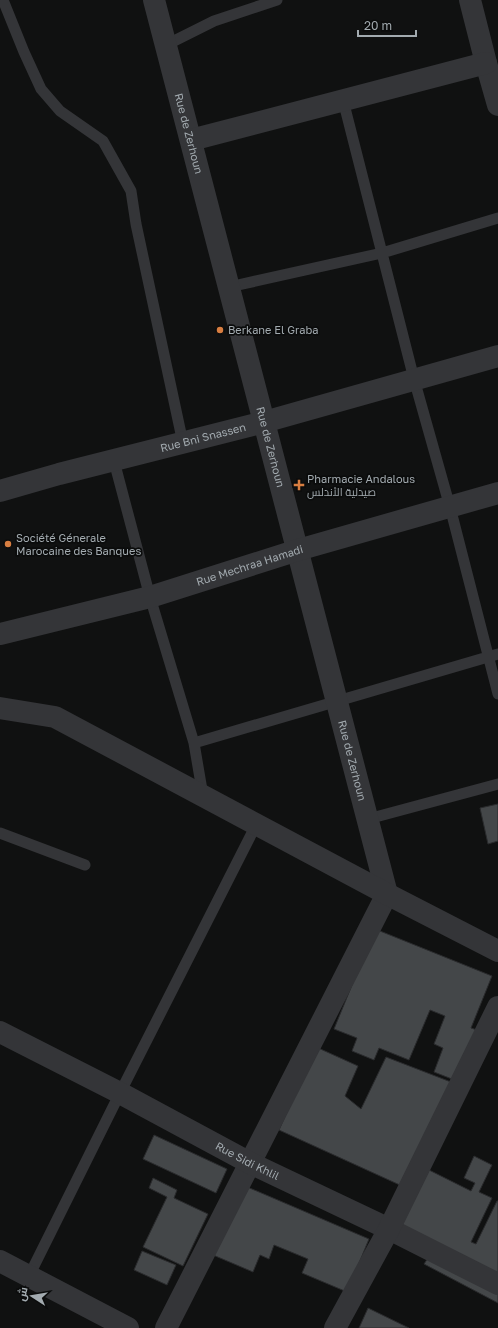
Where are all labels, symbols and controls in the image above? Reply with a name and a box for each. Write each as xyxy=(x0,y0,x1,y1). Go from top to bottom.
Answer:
scale bar xyxy=(358,12,416,38)
text: 20 m xyxy=(364,18,392,33)
street label: Rue de Zerhoun xyxy=(173,92,206,175)
place label: Berkane El Graba xyxy=(228,323,318,336)
marker: Berkane El Graba xyxy=(215,325,225,335)
street label: Rue de Zerhoun xyxy=(254,405,288,489)
street label: Rue Bni Snassen xyxy=(159,420,247,454)
place label: Pharmacie Andalous صيدلية الأندلس xyxy=(307,472,415,499)
marker: Pharmacie Andalous صيدلية الأندلس xyxy=(294,480,304,490)
place label: Société Génerale Marocaine des Banques xyxy=(16,531,141,557)
marker: Société Génerale Marocaine des Banques xyxy=(3,539,13,549)
street label: Rue Mechraa Hamadi xyxy=(194,542,304,588)
street label: Rue de Zerhoun xyxy=(336,719,369,802)
street label: Rue Sidi Khlil xyxy=(214,1139,282,1182)
north arrow xyxy=(12,1276,52,1316)
text: ش xyxy=(14,1286,31,1302)

